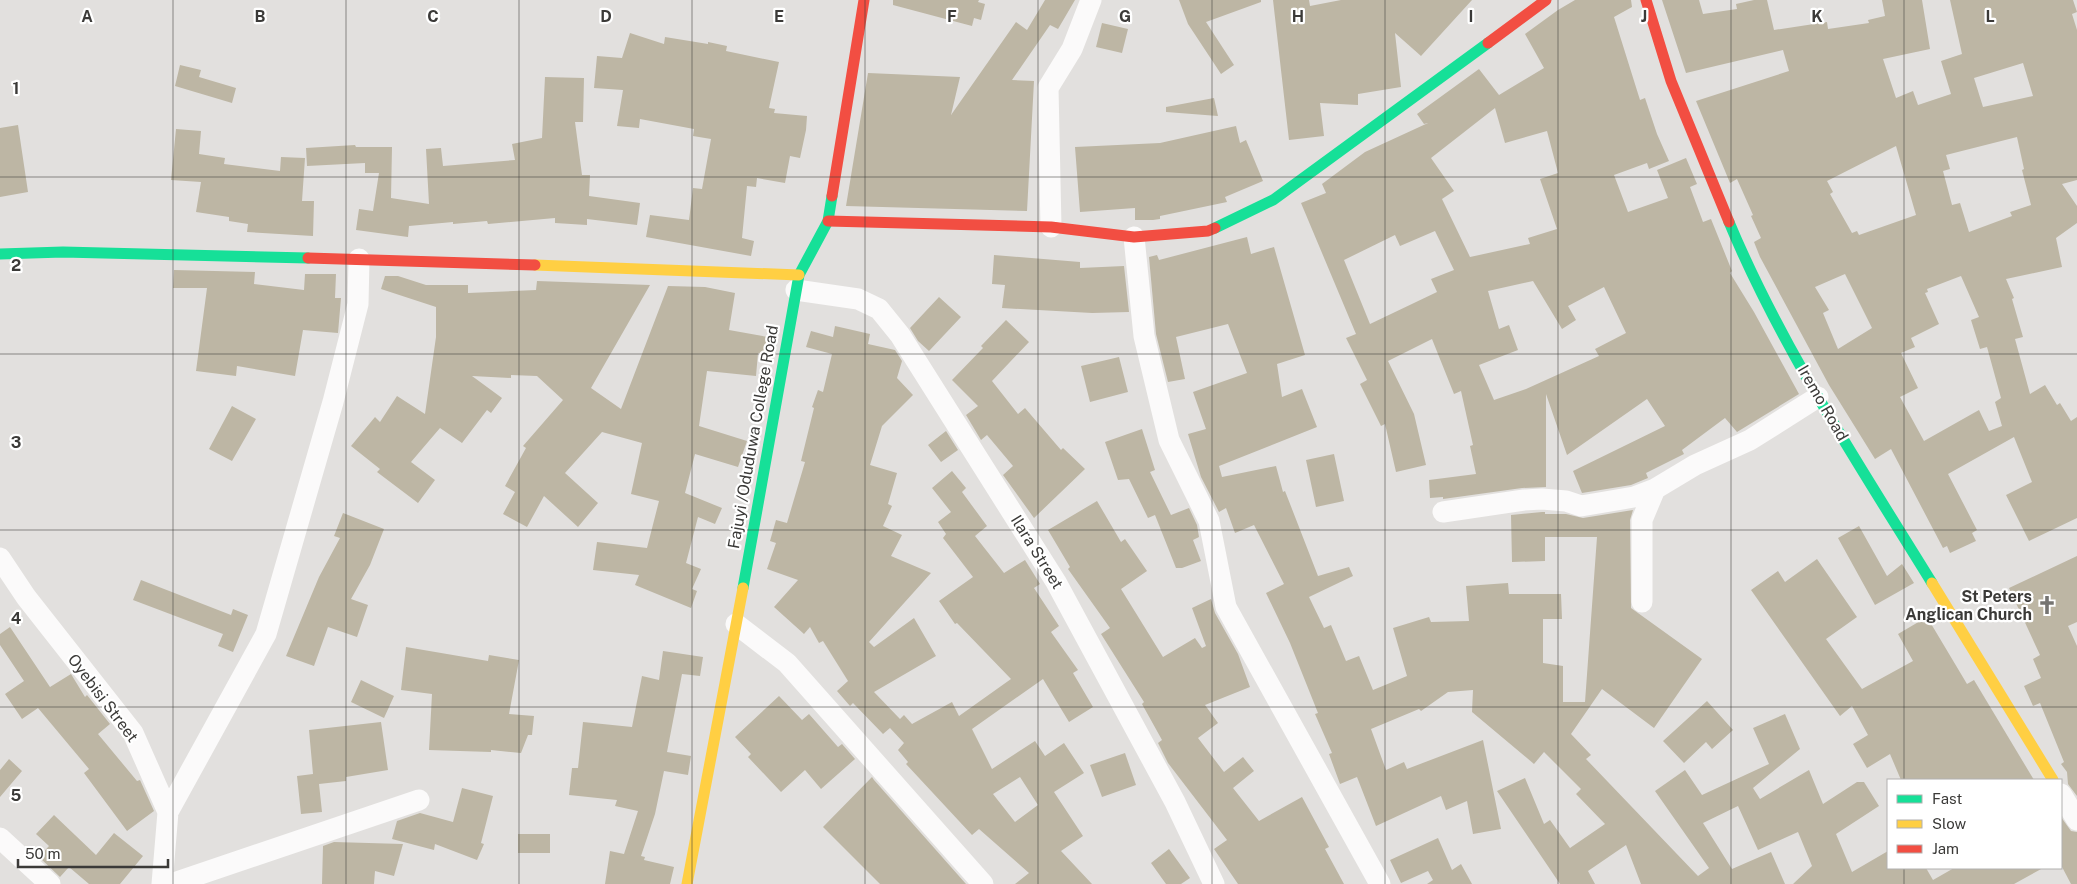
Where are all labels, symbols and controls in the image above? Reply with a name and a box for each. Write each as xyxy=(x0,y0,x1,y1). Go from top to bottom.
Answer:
text: A xyxy=(81,7,93,26)
text: B xyxy=(255,7,266,26)
text: C xyxy=(427,7,439,26)
text: D xyxy=(600,7,612,26)
text: E xyxy=(774,7,784,26)
text: F xyxy=(947,7,957,26)
text: G xyxy=(1119,7,1131,26)
text: H xyxy=(1292,7,1304,26)
text: I xyxy=(1469,7,1473,26)
text: J xyxy=(1641,7,1647,26)
text: K xyxy=(1811,7,1823,26)
text: L xyxy=(1985,7,1995,26)
text: 1 xyxy=(13,79,19,98)
text: 2 xyxy=(11,256,21,275)
street label: Fajuyi /Oduduwa College Road xyxy=(724,324,782,550)
street label: Iremo Road xyxy=(1794,362,1852,444)
text: 3 xyxy=(11,433,21,452)
street label: Ilara Street xyxy=(1007,512,1067,592)
place label: St Peters Anglican Church xyxy=(1905,587,2032,624)
church icon: St Peters Anglican Church xyxy=(2036,594,2058,616)
text: 4 xyxy=(11,609,22,628)
street label: Oyebisi Street xyxy=(64,650,142,746)
legend xyxy=(1887,779,2062,869)
text: 5 xyxy=(11,786,22,805)
text: Fast xyxy=(1932,790,1962,807)
text: Slow xyxy=(1932,815,1967,832)
scale bar xyxy=(18,836,168,868)
text: Jam xyxy=(1932,840,1959,857)
text: 50 m xyxy=(25,845,60,862)

